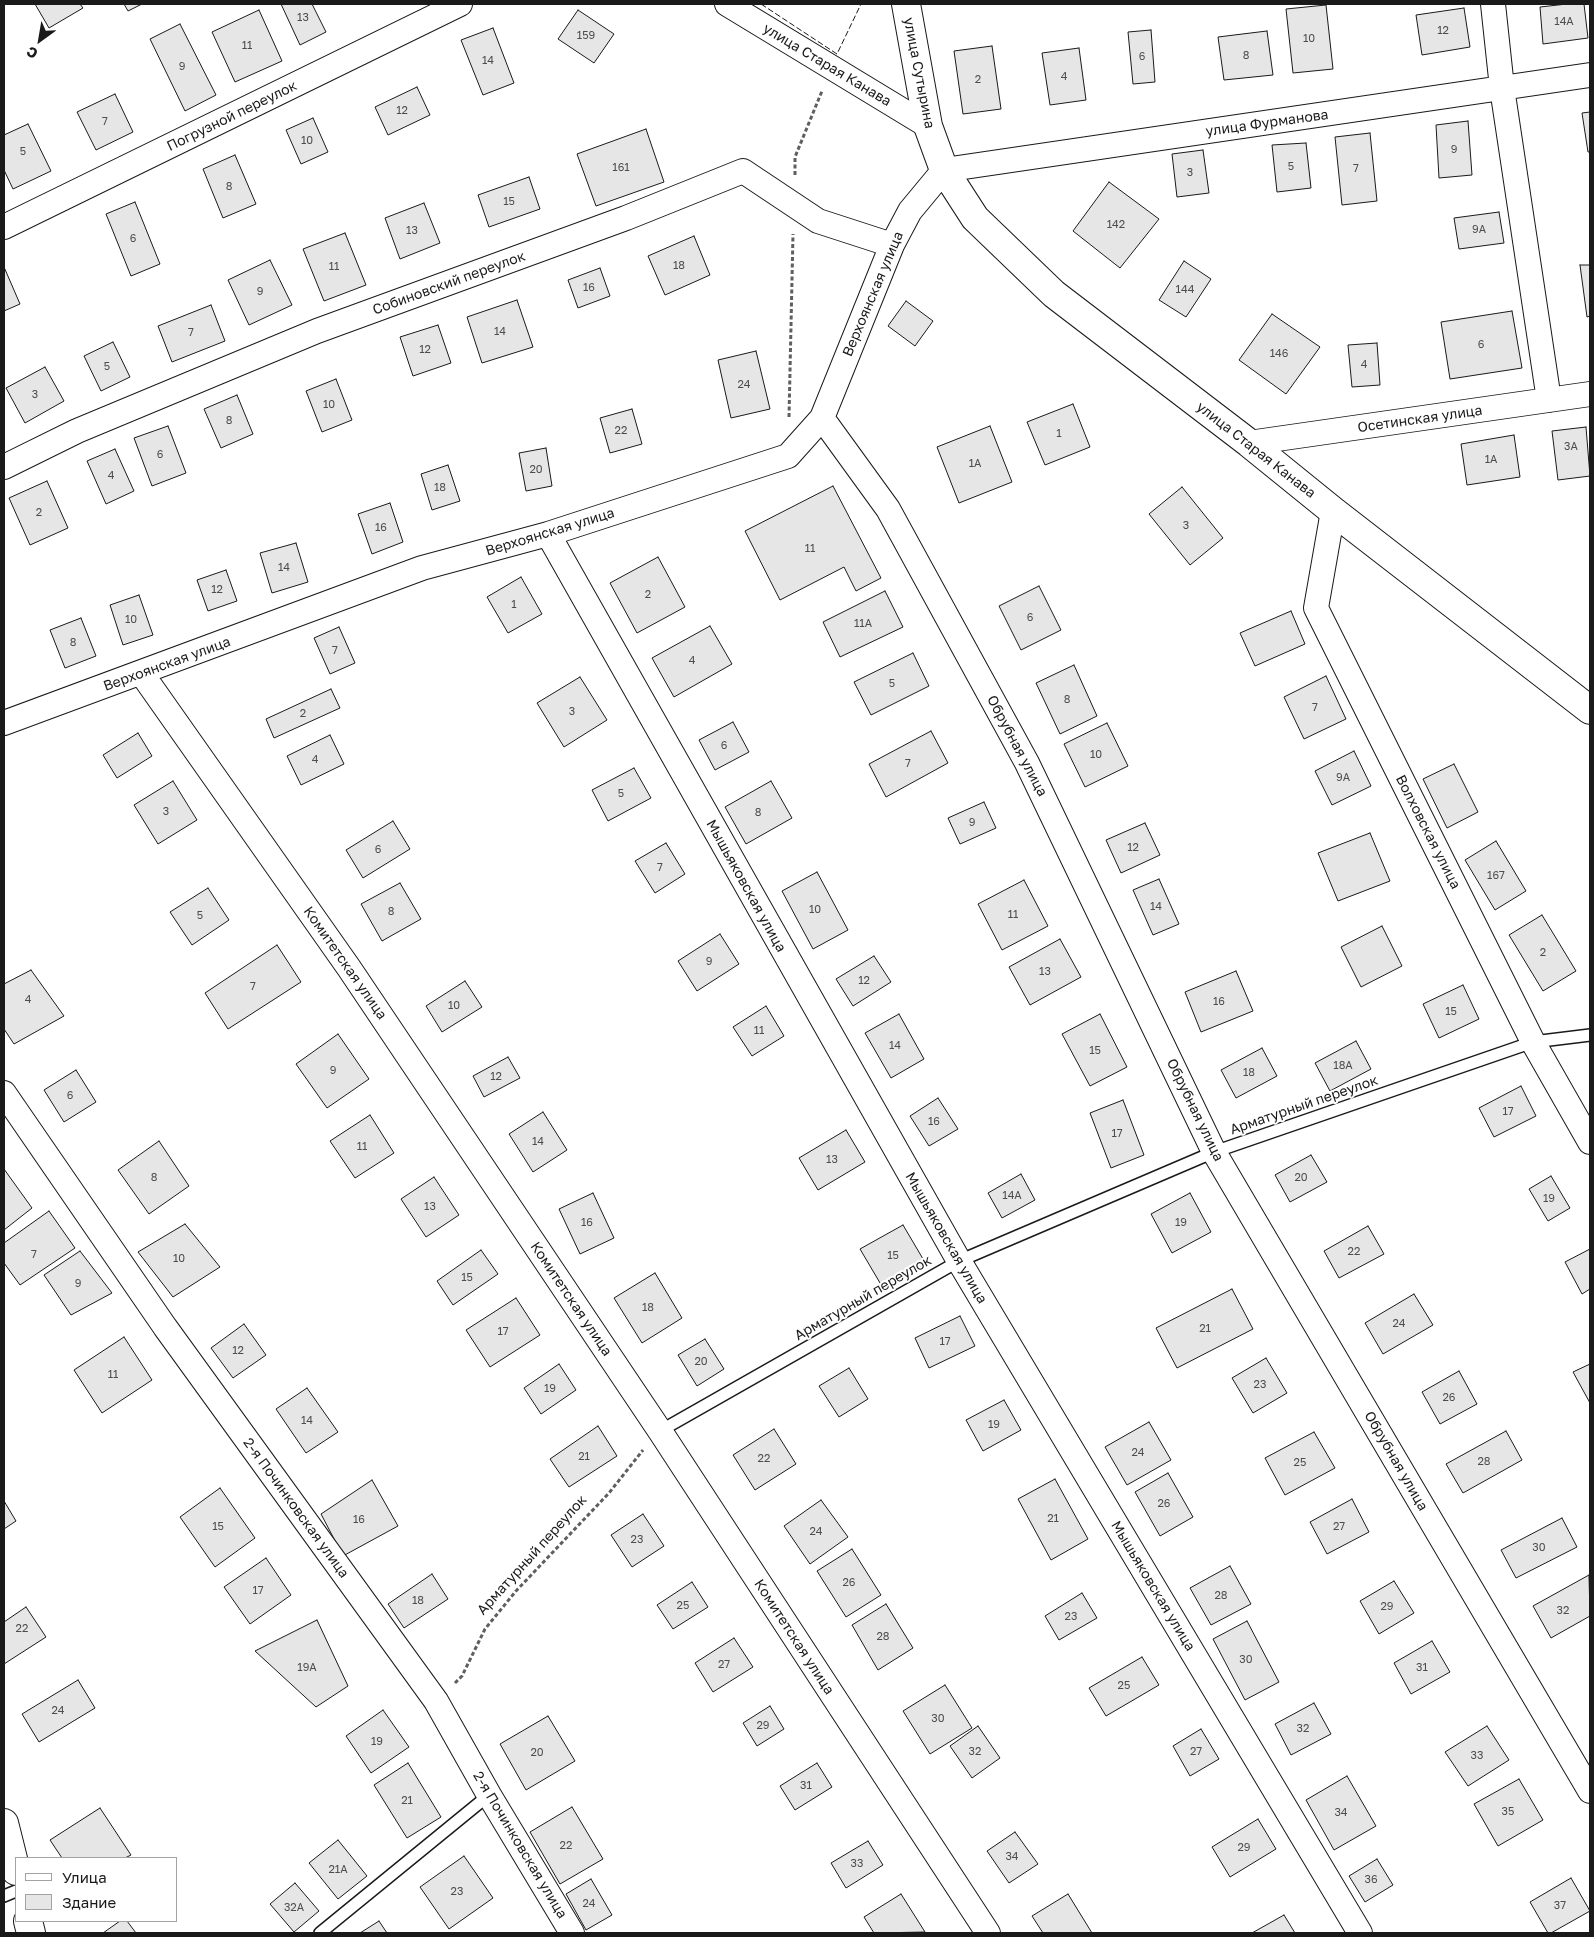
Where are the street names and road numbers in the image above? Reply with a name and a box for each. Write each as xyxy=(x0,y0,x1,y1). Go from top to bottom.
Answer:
street label: улица Сутырина xyxy=(900,16,938,130)
street label: улица Старая Канава xyxy=(760,20,894,110)
street label: Погрузной переулок xyxy=(164,77,300,155)
street label: улица Фурманова xyxy=(1205,106,1329,140)
street label: Верхоянская улица xyxy=(839,229,907,359)
street label: Собиновский переулок xyxy=(370,248,528,318)
street label: улица Старая Канава xyxy=(1193,398,1319,502)
street label: Осетинская улица xyxy=(1357,402,1483,436)
street label: Верхоянская улица xyxy=(483,504,617,560)
street label: Верхоянская улица xyxy=(101,633,233,695)
street label: Обрубная улица xyxy=(983,693,1051,799)
street label: Волховская улица xyxy=(1392,772,1464,892)
street label: Мышьяковская улица xyxy=(703,817,789,955)
street label: Комитетская улица xyxy=(300,903,390,1023)
street label: Обрубная улица xyxy=(1163,1056,1227,1164)
street label: Арматурный переулок xyxy=(1228,1072,1380,1138)
street label: Мышьяковская улица xyxy=(901,1169,991,1307)
street label: Комитетская улица xyxy=(527,1239,615,1359)
street label: Арматурный переулок xyxy=(792,1252,934,1344)
street label: Обрубная улица xyxy=(1361,1408,1431,1514)
street label: 2-я Починковская улица xyxy=(240,1435,352,1581)
street label: Арматурный переулок xyxy=(474,1492,590,1618)
street label: Мышьяковская улица xyxy=(1107,1518,1199,1654)
street label: Комитетская улица xyxy=(750,1576,838,1698)
street label: 2-я Починковская улица xyxy=(469,1768,571,1922)

